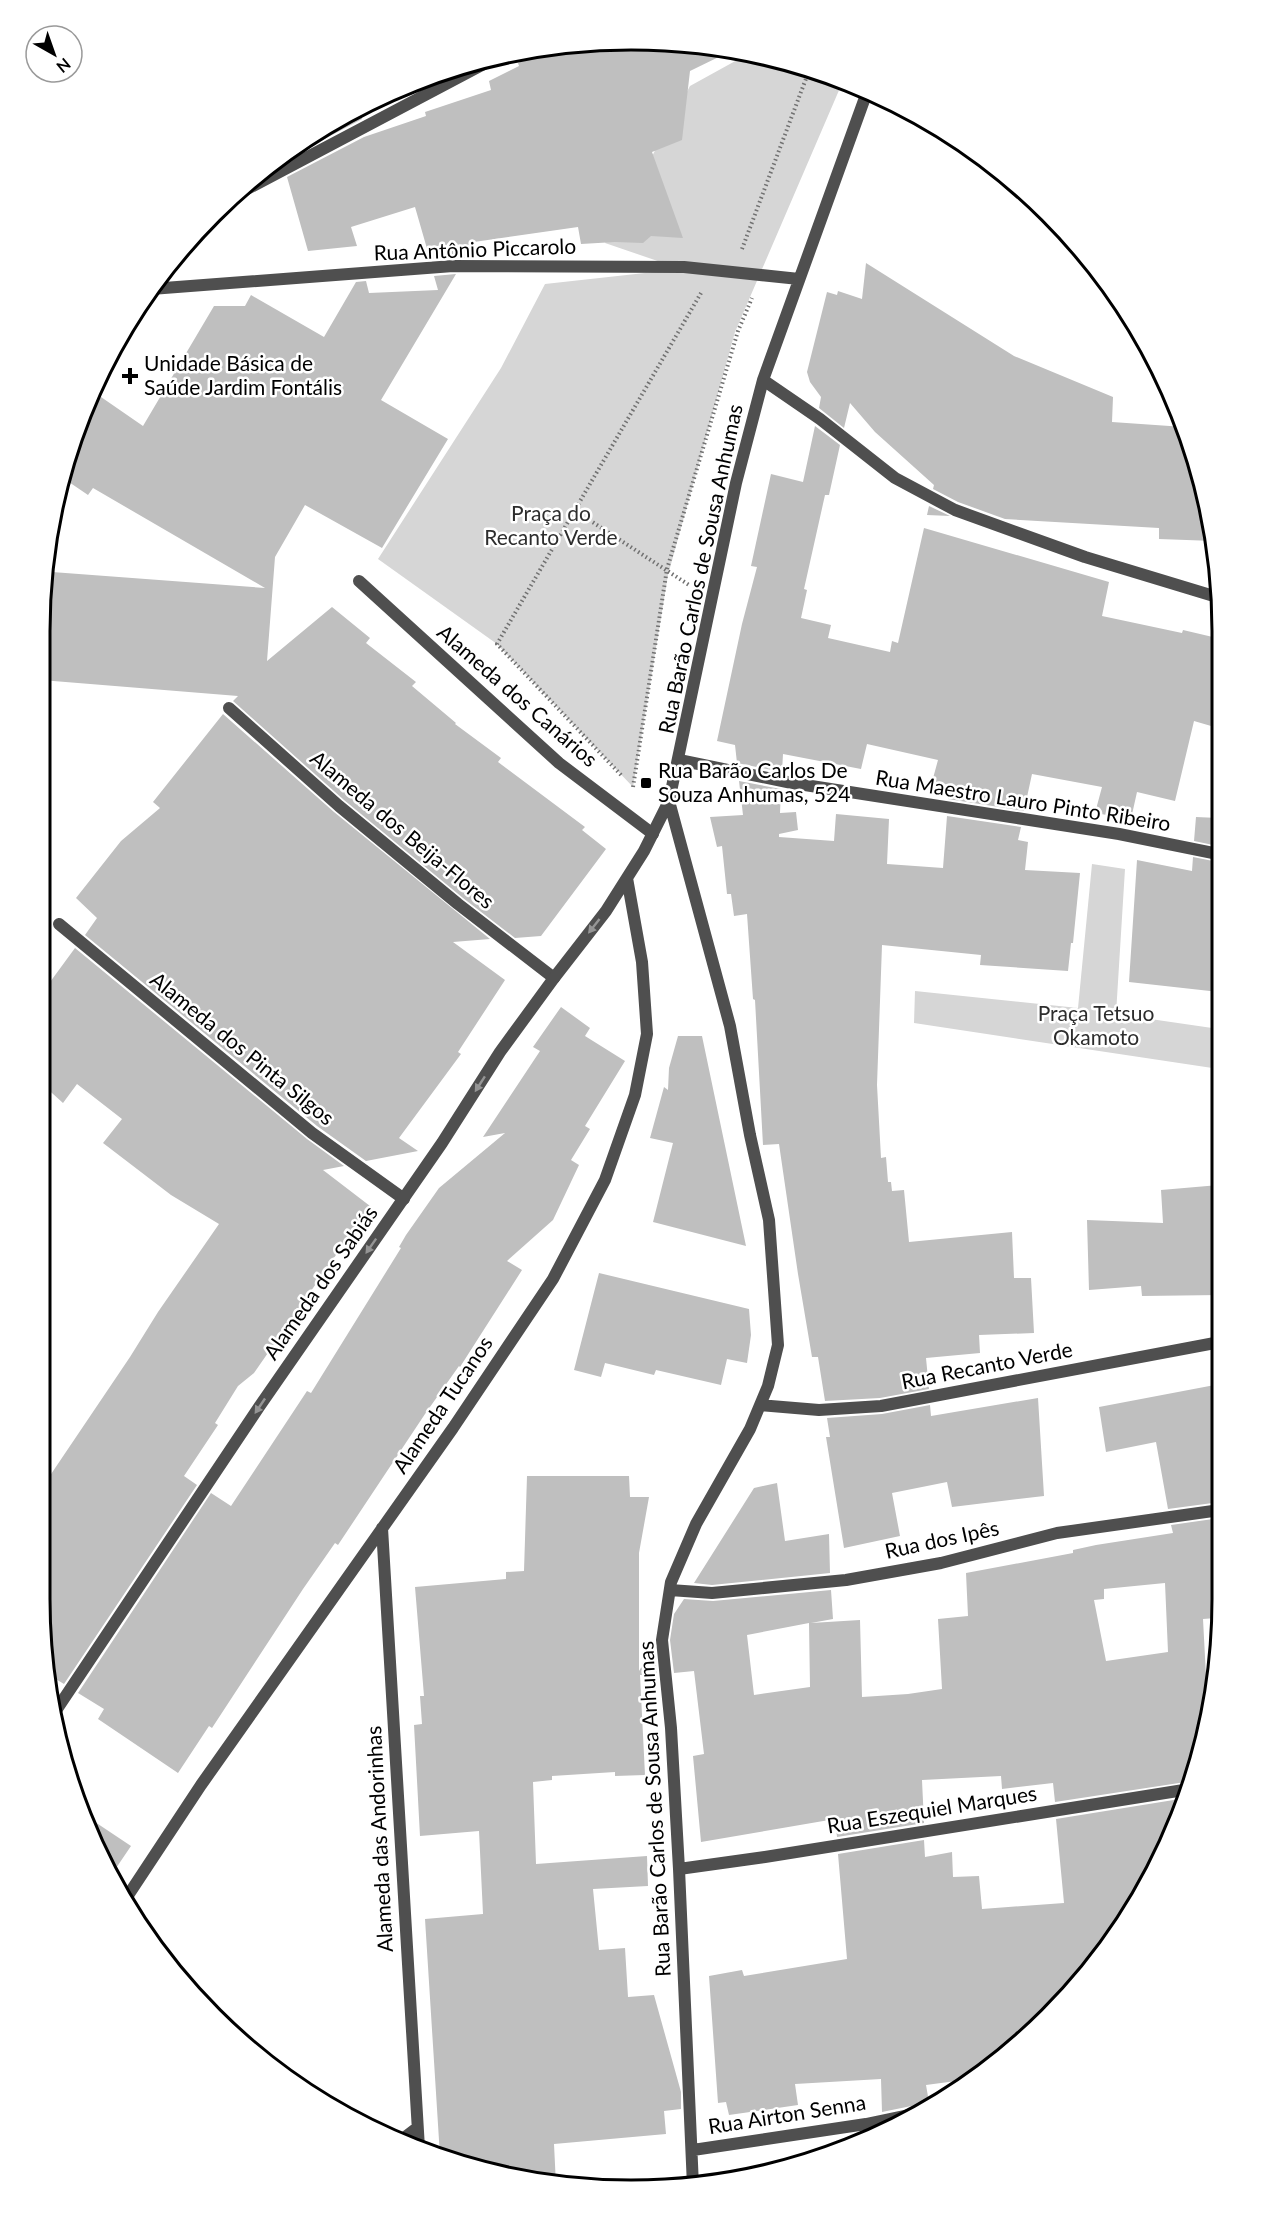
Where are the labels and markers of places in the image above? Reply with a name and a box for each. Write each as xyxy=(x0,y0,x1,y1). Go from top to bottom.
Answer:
place label: Unidade Básica de Saúde Jardim Fontális xyxy=(144,350,342,399)
marker: Unidade Básica de Saúde Jardim Fontális xyxy=(121,367,139,385)
place label: Rua Barão Carlos De Souza Anhumas, 524 xyxy=(658,757,850,806)
marker: Rua Barão Carlos De Souza Anhumas, 524 xyxy=(639,776,653,790)

